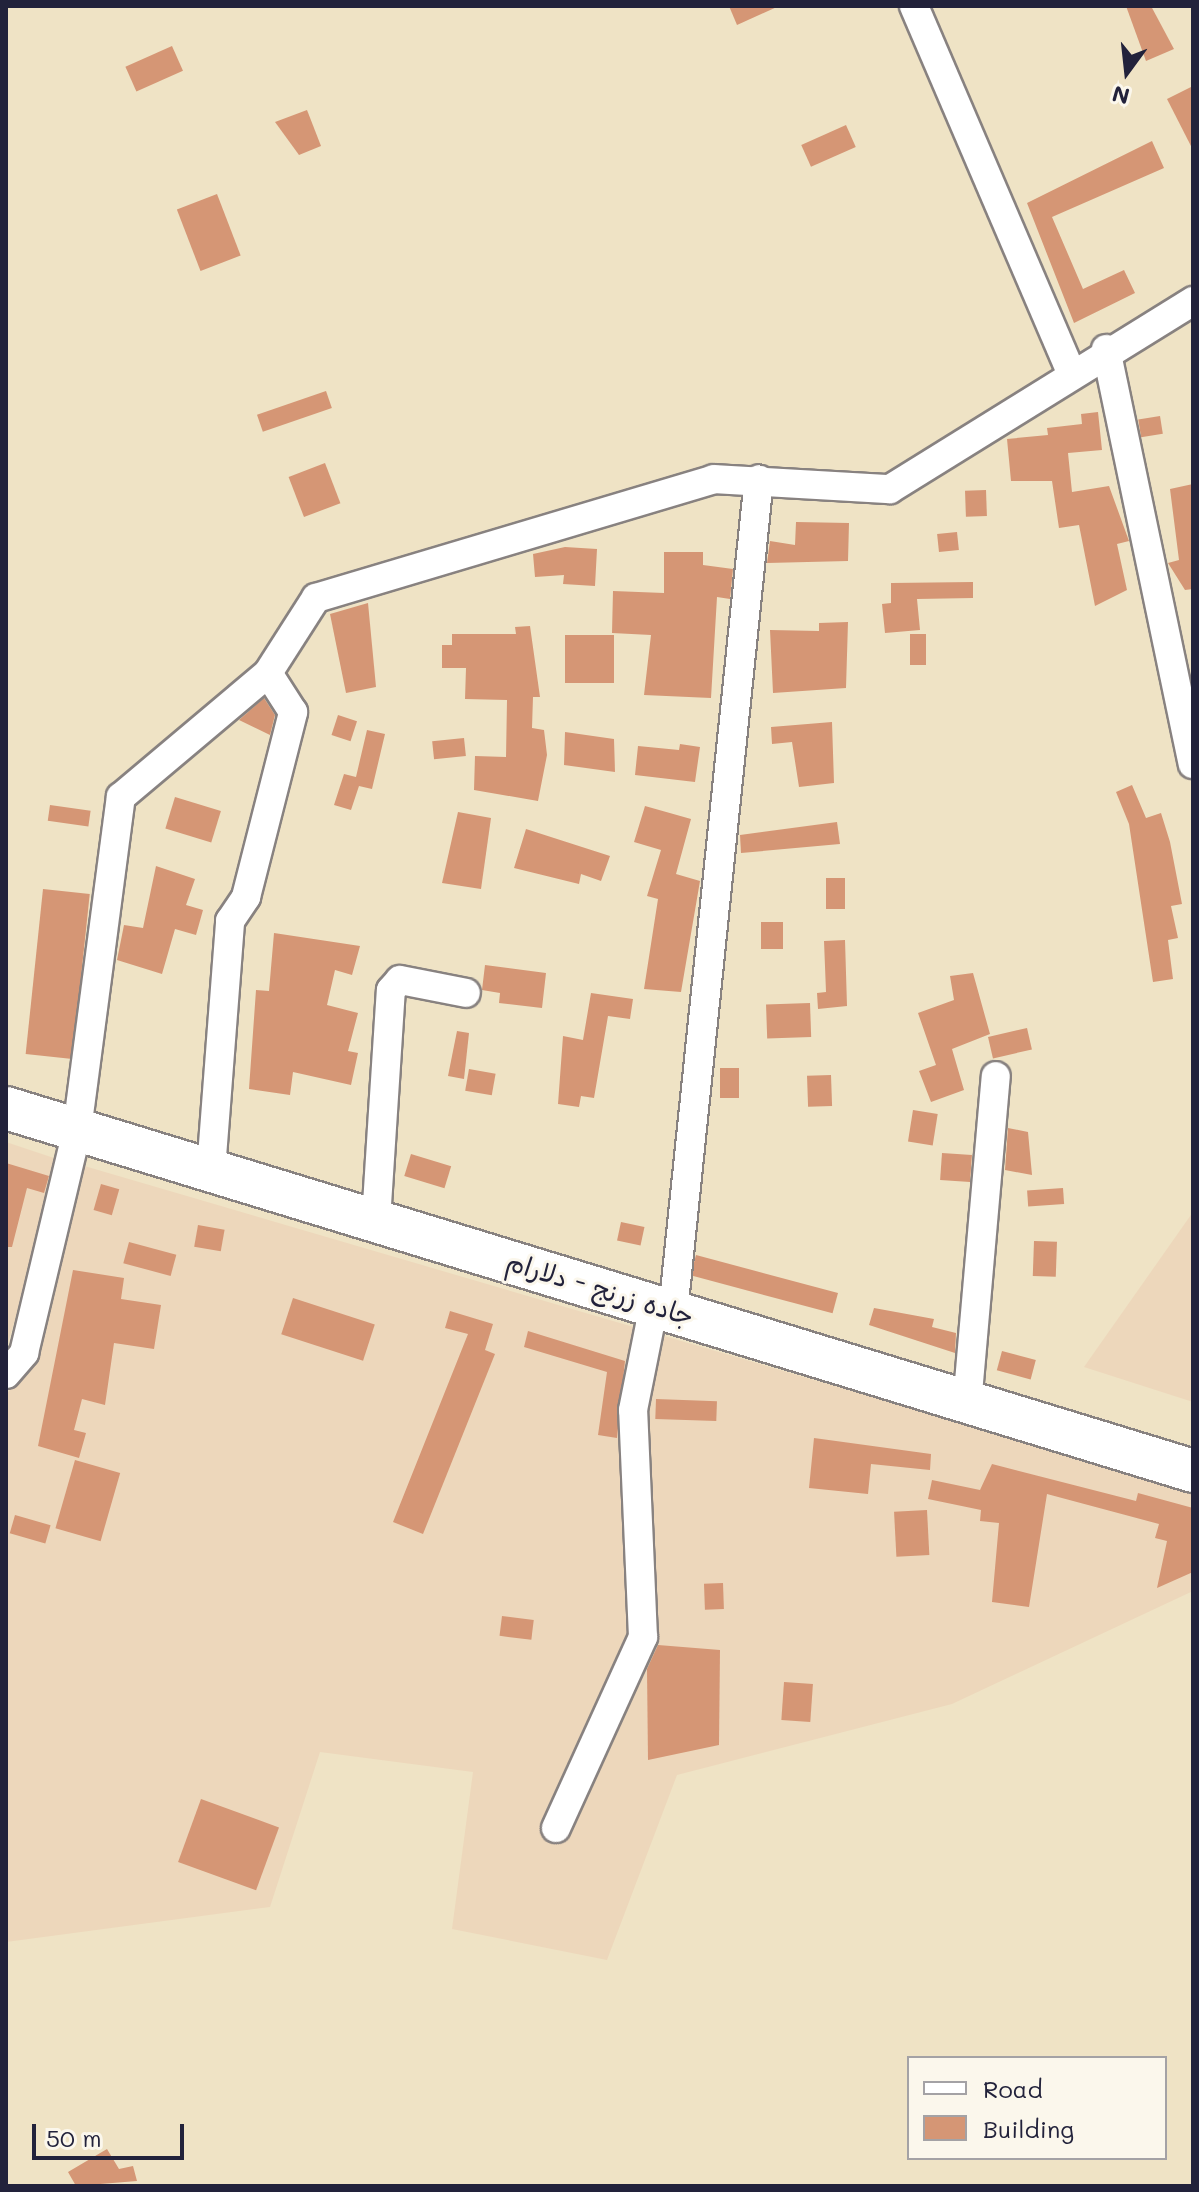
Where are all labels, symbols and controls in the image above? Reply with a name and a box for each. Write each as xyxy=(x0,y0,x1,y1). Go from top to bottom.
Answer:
north arrow xyxy=(1087,32,1167,112)
text: N xyxy=(1109,79,1132,112)
street label: جاده زرنج - دلارام xyxy=(503,1246,697,1332)
legend xyxy=(907,2056,1167,2160)
text: Road xyxy=(983,2073,1043,2104)
scale bar xyxy=(36,2108,188,2158)
text: Building xyxy=(983,2113,1074,2144)
text: 50 m xyxy=(46,2122,102,2153)

